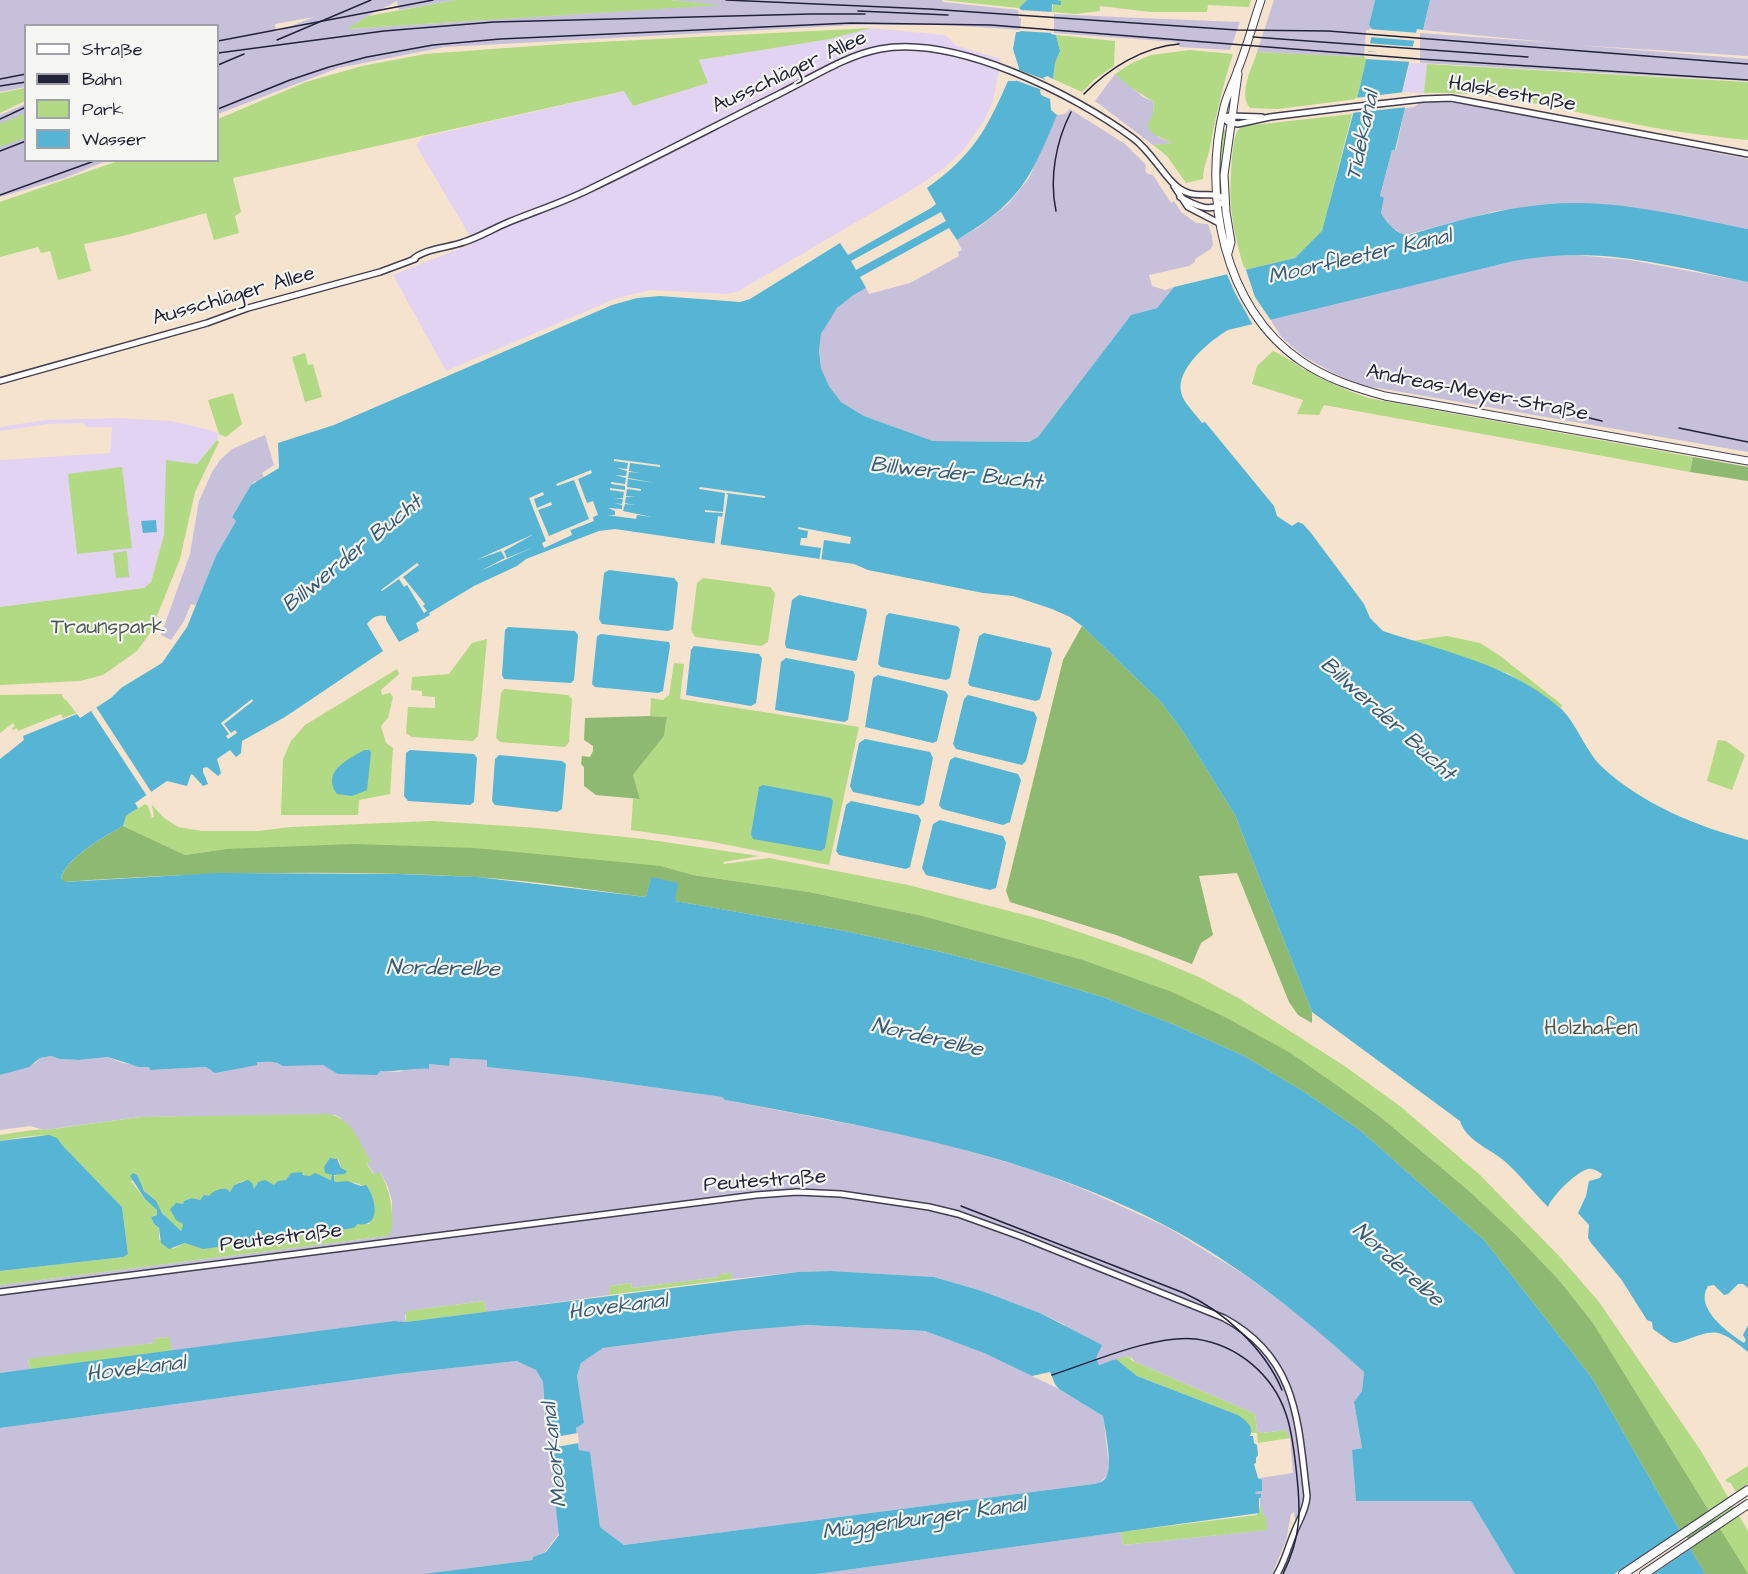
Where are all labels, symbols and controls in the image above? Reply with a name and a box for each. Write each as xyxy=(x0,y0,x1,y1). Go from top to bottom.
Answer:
legend xyxy=(24,24,219,162)
street label: Ausschläger Allee xyxy=(709,26,871,120)
text: Straße xyxy=(82,37,142,62)
text: Bahn xyxy=(82,67,122,92)
street label: Halskestraße xyxy=(1446,71,1578,119)
water label: Tidekanal xyxy=(1342,89,1386,183)
text: Park xyxy=(82,97,124,122)
text: Wasser xyxy=(82,127,146,152)
water label: Moorfleeter Kanal xyxy=(1266,224,1454,292)
street label: Ausschläger Allee xyxy=(150,262,318,332)
street label: Andreas-Meyer-Straße xyxy=(1364,360,1590,428)
water label: Billwerder Bucht xyxy=(869,453,1043,497)
water label: Billwerder Bucht xyxy=(278,491,428,619)
park label: Traunspark xyxy=(51,616,165,642)
water label: Billwerder Bucht xyxy=(1314,653,1460,787)
water label: Norderelbe xyxy=(386,956,500,984)
water label: Norderelbe xyxy=(869,1013,985,1065)
park label: Holzhafen xyxy=(1544,1017,1638,1043)
street label: Peutestraße xyxy=(703,1165,827,1199)
water label: Norderelbe xyxy=(1346,1218,1448,1314)
street label: Peutestraße xyxy=(218,1219,344,1259)
water label: Hovekanal xyxy=(567,1289,669,1327)
water label: Hovekanal xyxy=(85,1351,187,1389)
water label: Moorkanal xyxy=(537,1401,575,1509)
water label: Müggenburger Kanal xyxy=(821,1493,1027,1547)

